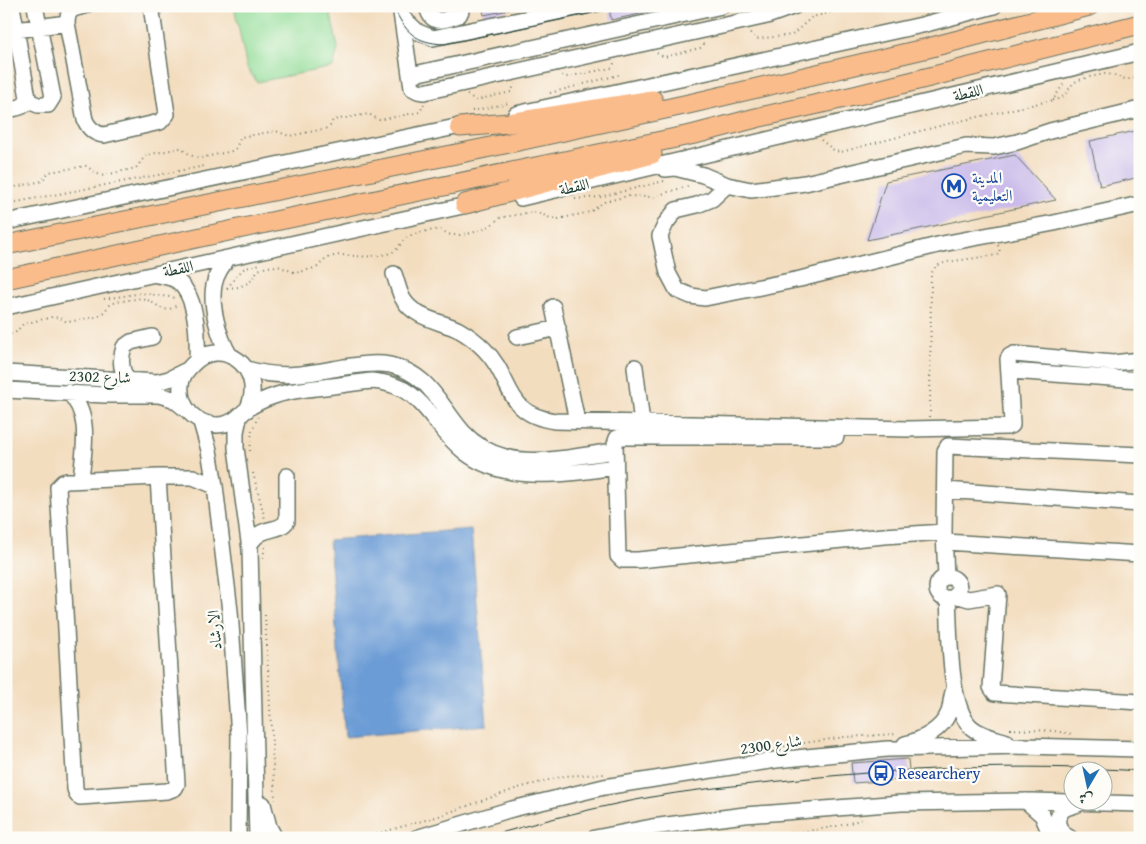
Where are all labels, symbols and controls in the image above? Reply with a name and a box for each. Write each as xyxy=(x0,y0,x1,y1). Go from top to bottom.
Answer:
street label: اللقطة xyxy=(950,77,986,107)
place label: المدينة التعليمية xyxy=(972,165,1012,207)
street label: اللقطة xyxy=(556,171,592,201)
metro station icon: المدينة التعليمية xyxy=(941,173,967,199)
street label: اللقطة xyxy=(161,253,195,283)
street label: شارع 2302 xyxy=(68,363,131,391)
street label: الارشاد xyxy=(201,609,227,651)
street label: شارع 2300 xyxy=(739,728,804,762)
bus stop icon: Researchery xyxy=(868,760,894,786)
place label: Researchery xyxy=(898,761,980,785)
north arrow xyxy=(1064,762,1114,812)
text: ش xyxy=(1077,788,1094,810)

